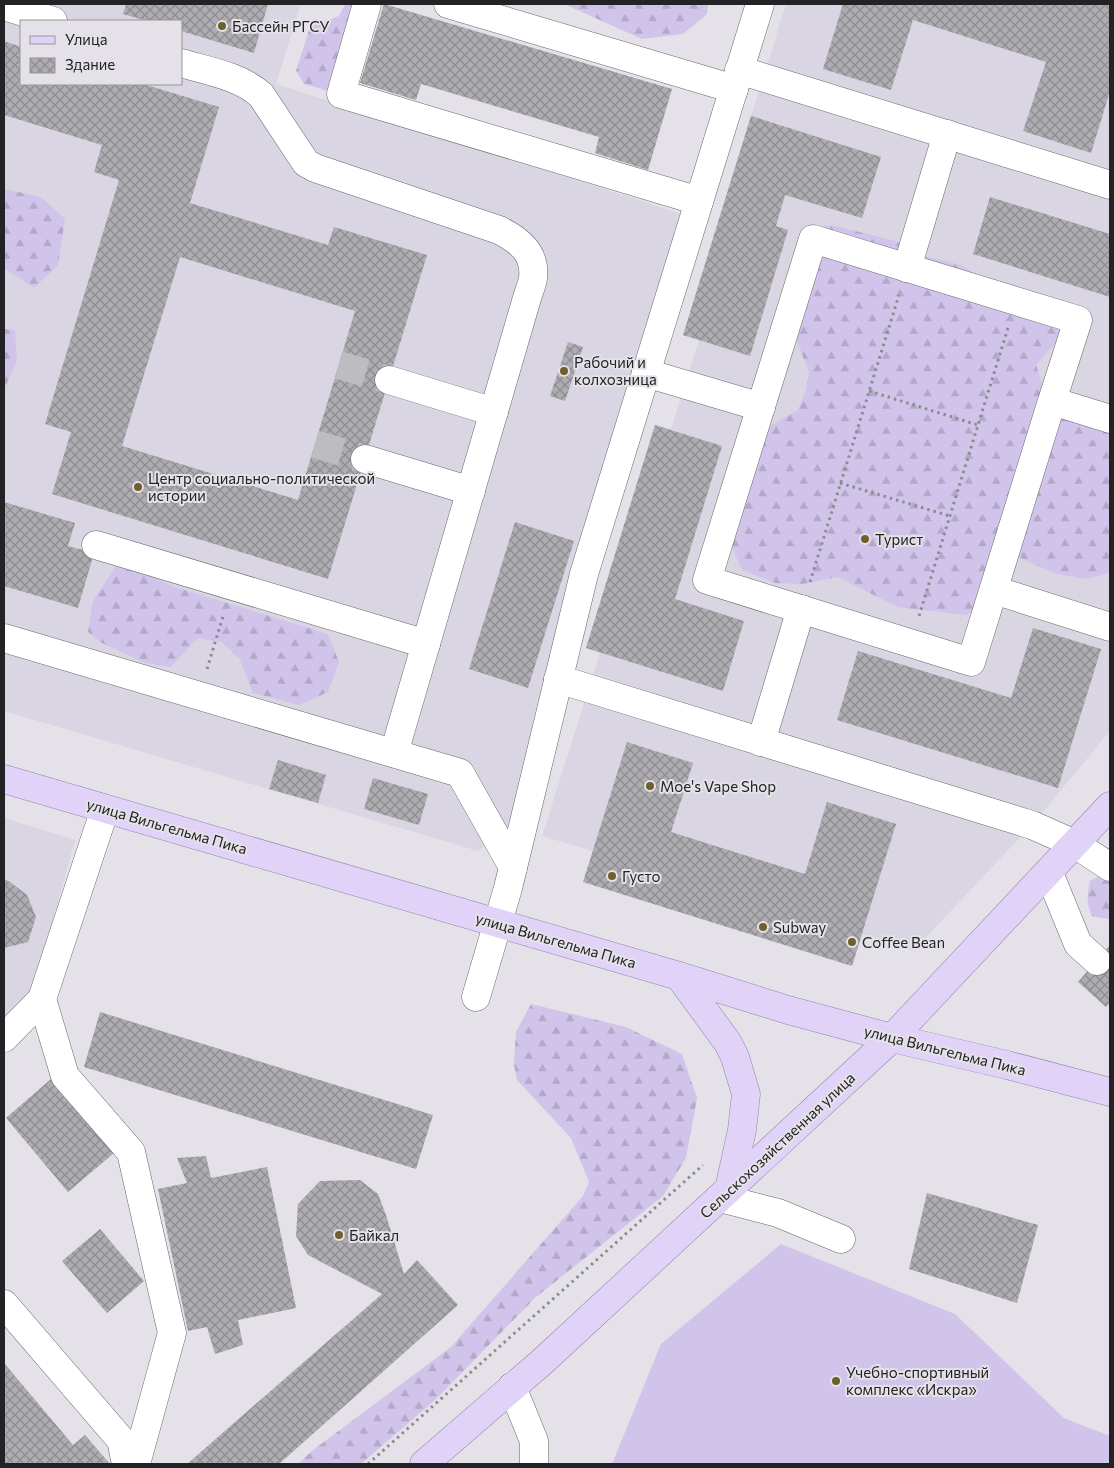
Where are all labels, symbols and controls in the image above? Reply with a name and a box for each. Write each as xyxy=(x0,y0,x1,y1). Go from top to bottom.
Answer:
place label: Бассейн РГСУ xyxy=(232,17,330,35)
legend xyxy=(20,20,182,85)
marker: Бассейн РГСУ xyxy=(216,20,228,32)
text: Улица xyxy=(65,30,107,48)
text: Здание xyxy=(65,55,115,73)
place label: Рабочий и колхозница xyxy=(574,353,657,388)
marker: Рабочий и колхозница xyxy=(558,365,570,377)
place label: Центр социально-политической истории xyxy=(148,469,375,504)
marker: Центр социально-политической истории xyxy=(132,481,144,493)
place label: Турист xyxy=(875,530,923,548)
marker: Турист xyxy=(859,533,871,545)
place label: Moe's Vape Shop xyxy=(660,777,776,795)
marker: Moe's Vape Shop xyxy=(644,780,656,792)
street label: улица Вильгельма Пика xyxy=(85,794,249,858)
place label: Густо xyxy=(622,867,660,885)
marker: Густо xyxy=(606,870,618,882)
street label: улица Вильгельма Пика xyxy=(474,908,638,972)
place label: Subway xyxy=(773,918,826,936)
marker: Subway xyxy=(757,921,769,933)
place label: Coffee Bean xyxy=(862,933,945,951)
marker: Coffee Bean xyxy=(846,936,858,948)
street label: улица Вильгельма Пика xyxy=(862,1021,1028,1079)
street label: Сельскохозяйственная улица xyxy=(696,1068,858,1222)
place label: Байкал xyxy=(349,1226,399,1244)
marker: Байкал xyxy=(333,1229,345,1241)
place label: Учебно-спортивный комплекс «Искра» xyxy=(846,1363,989,1398)
marker: Учебно-спортивный комплекс «Искра» xyxy=(830,1375,842,1387)

